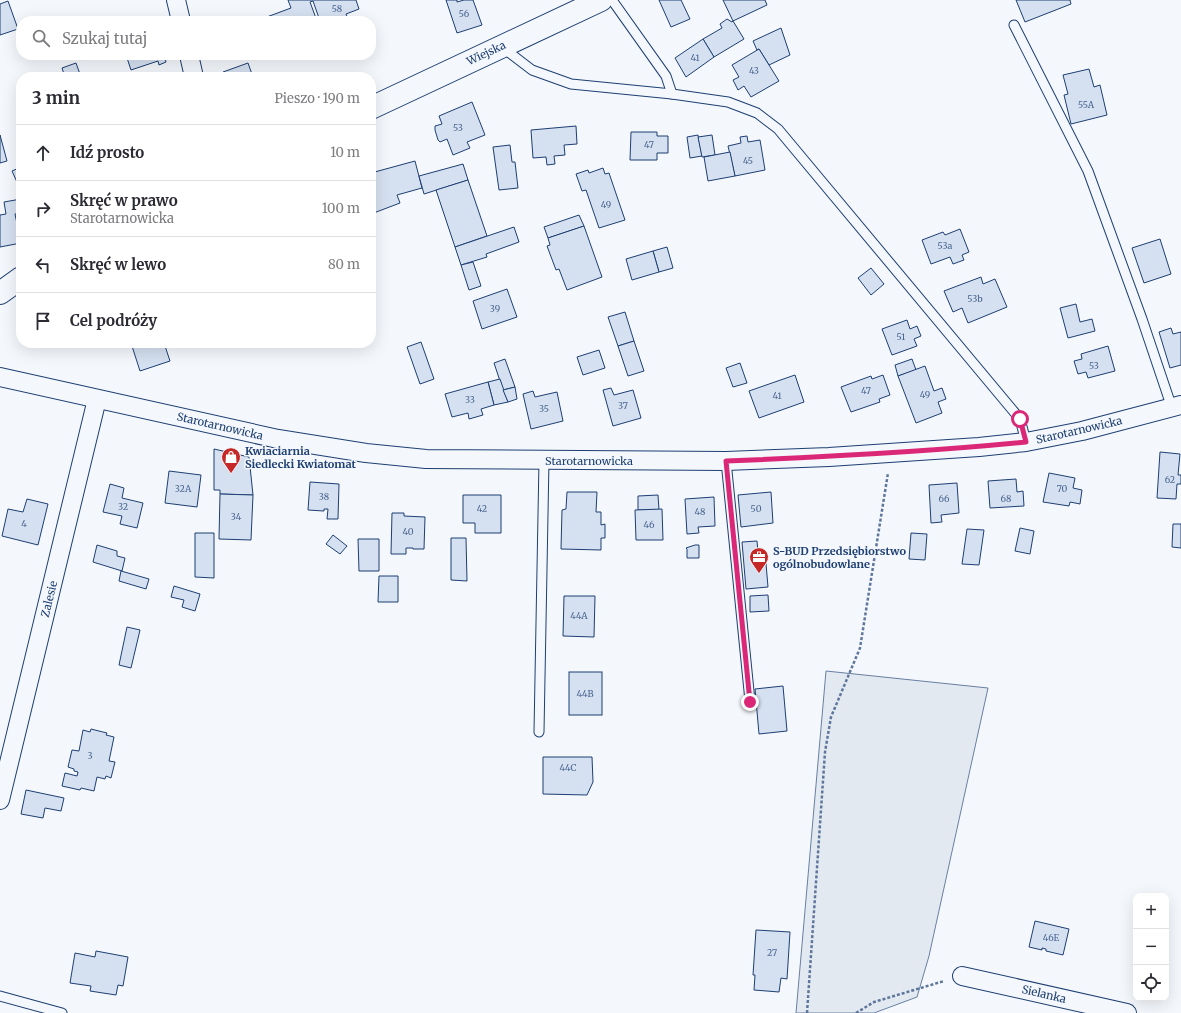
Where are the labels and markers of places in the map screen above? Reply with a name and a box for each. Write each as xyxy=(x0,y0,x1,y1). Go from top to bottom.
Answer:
place label: Kwiaciarnia Siedlecki Kwiatomat xyxy=(245,444,356,471)
shop icon: Kwiaciarnia Siedlecki Kwiatomat xyxy=(220,446,242,474)
place label: S-BUD Przedsiębiorstwo ogólnobudowlane xyxy=(773,544,906,571)
office icon: S-BUD Przedsiębiorstwo ogólnobudowlane xyxy=(748,546,770,574)

